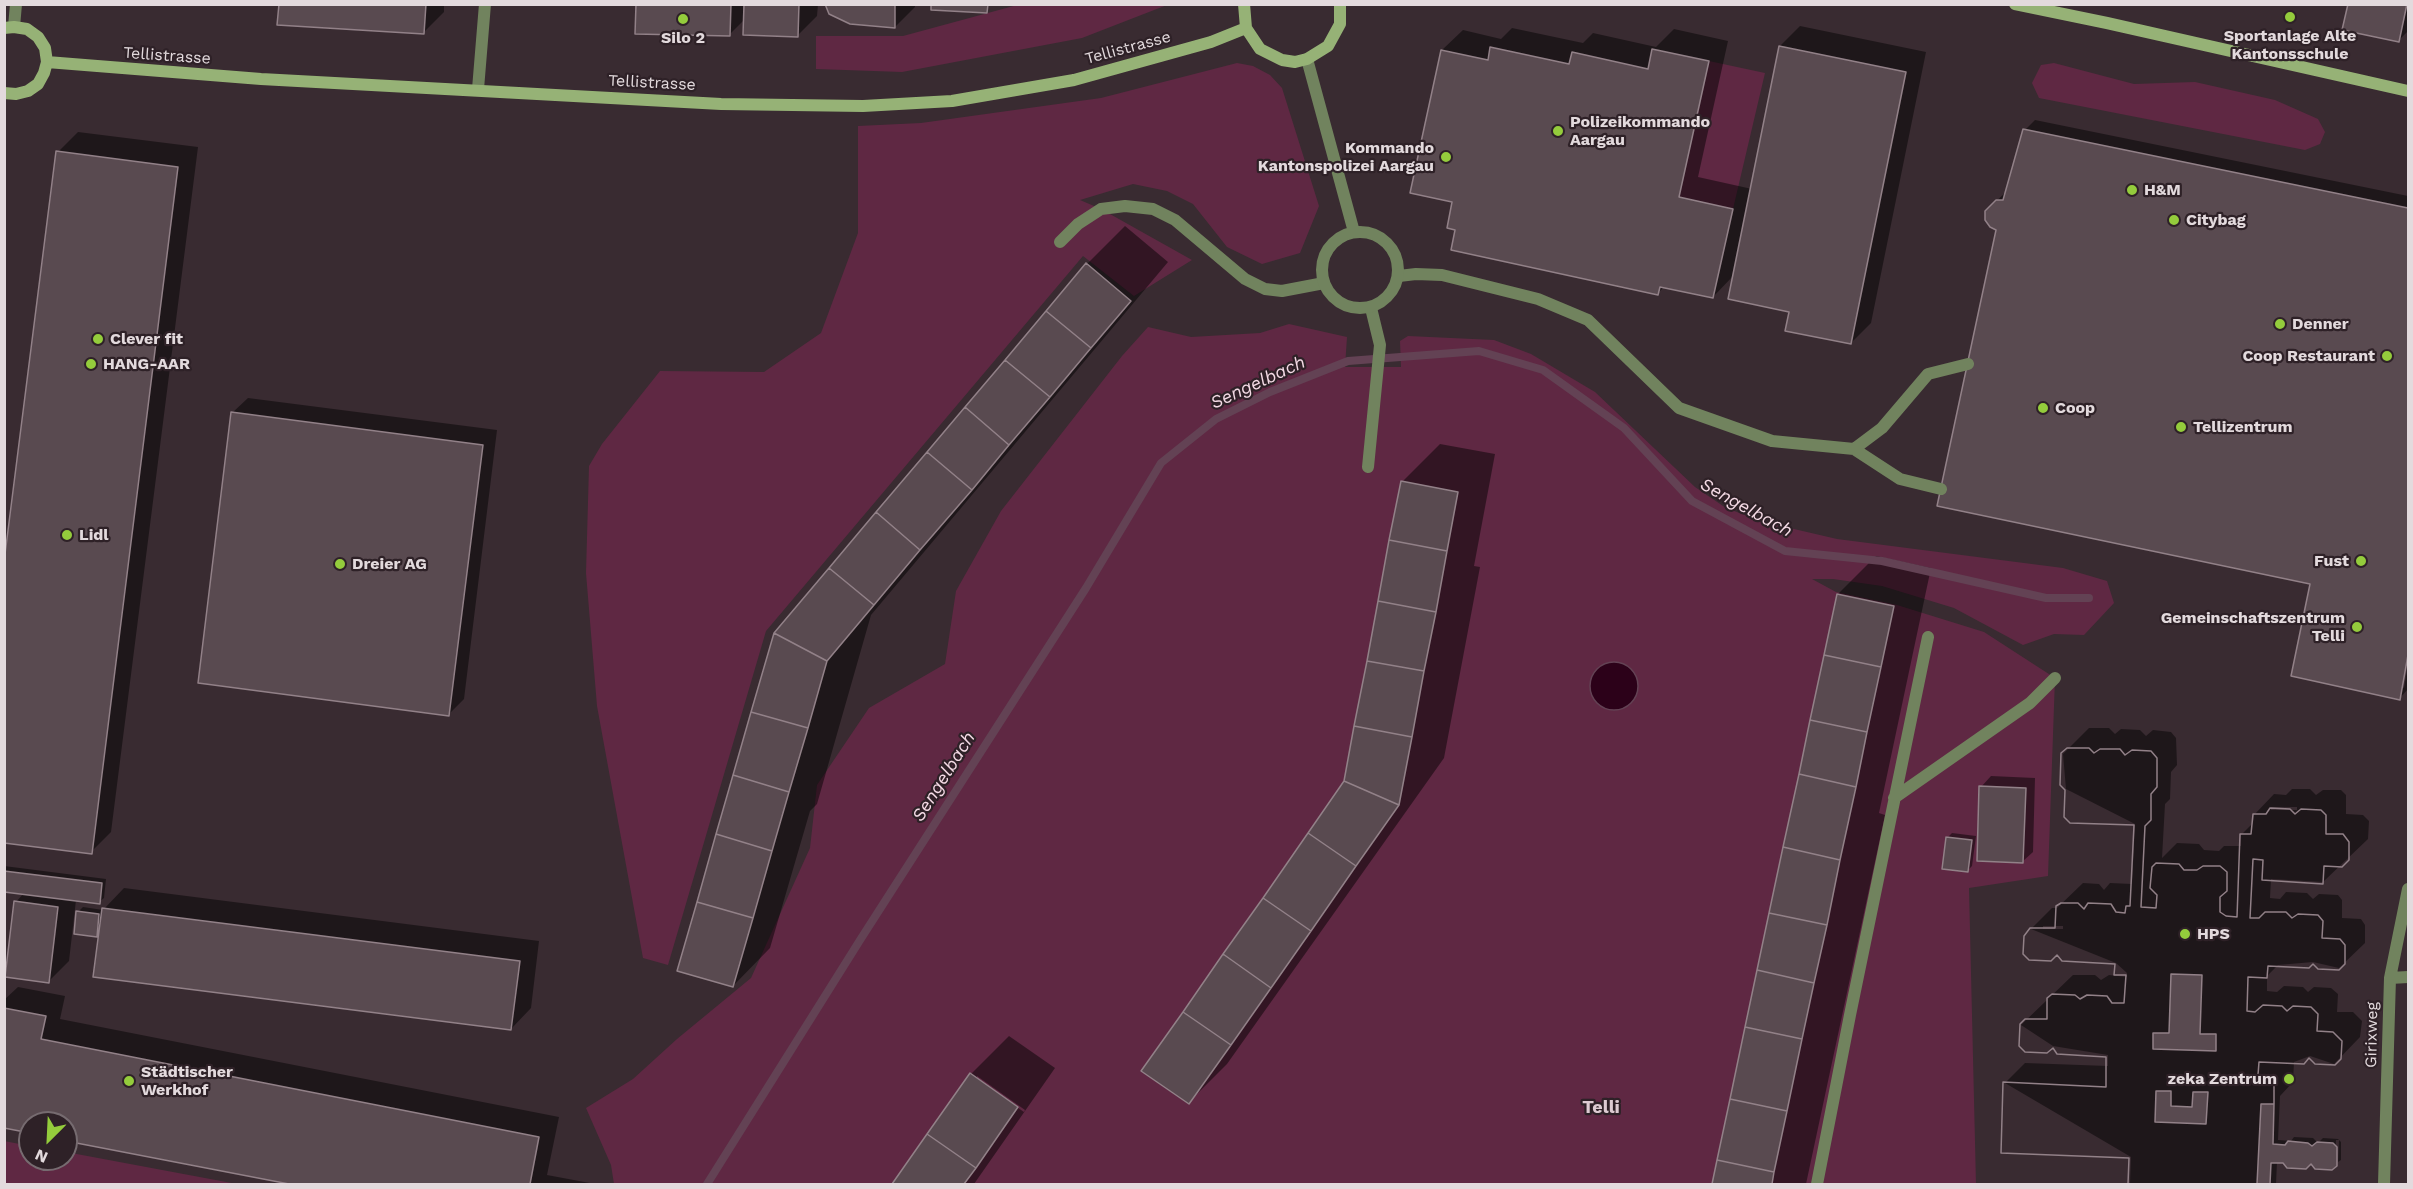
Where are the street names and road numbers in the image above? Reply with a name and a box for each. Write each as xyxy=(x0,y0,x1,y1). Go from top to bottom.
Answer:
street label: Tellistrasse xyxy=(1083,27,1173,69)
street label: Tellistrasse xyxy=(123,43,211,69)
street label: Tellistrasse xyxy=(608,71,696,95)
street label: Girixweg xyxy=(2362,1002,2382,1068)

